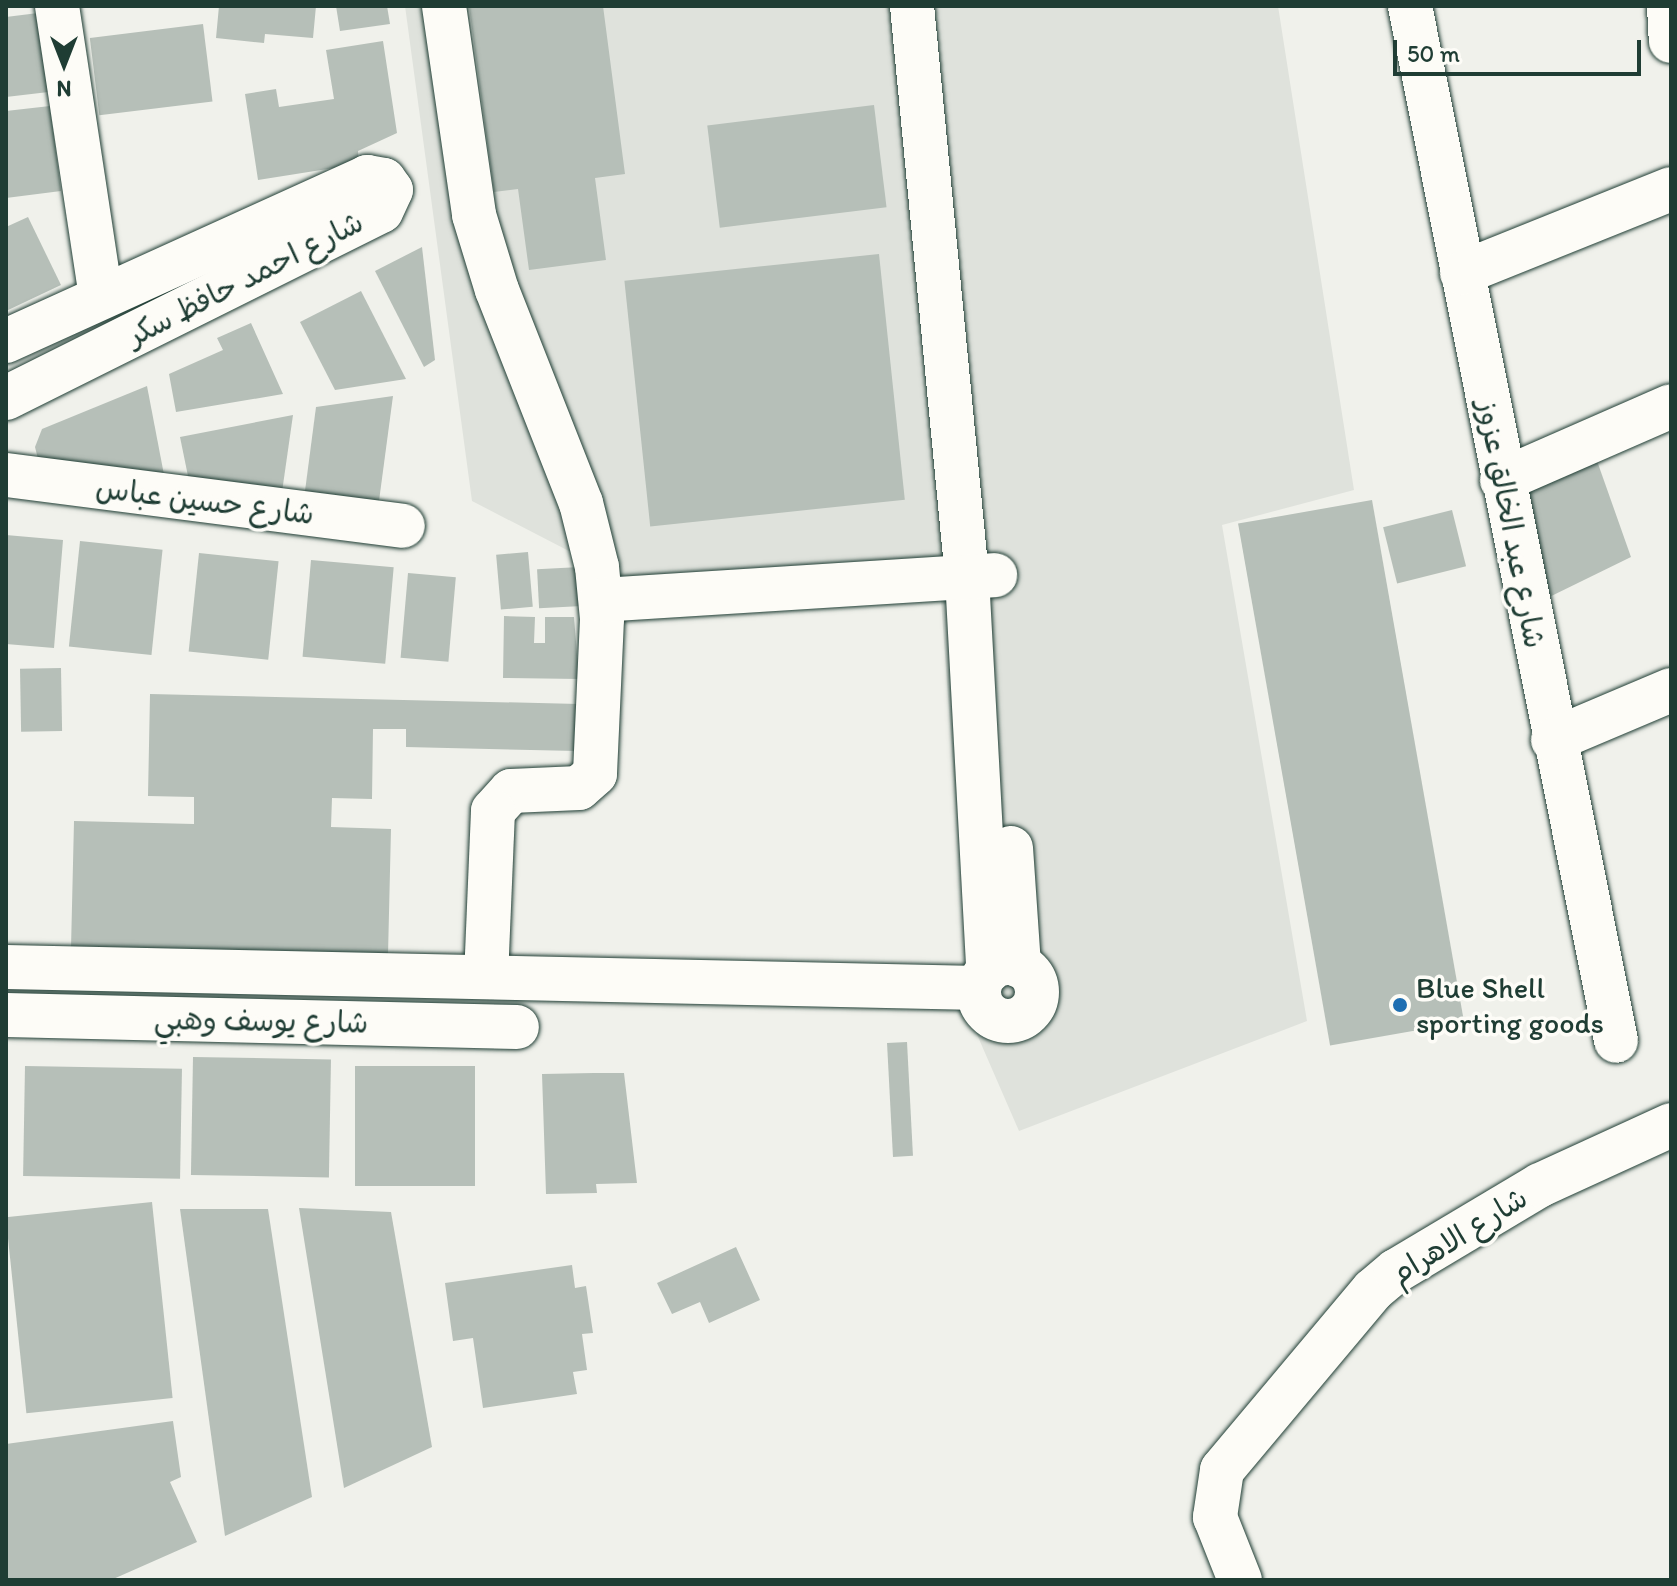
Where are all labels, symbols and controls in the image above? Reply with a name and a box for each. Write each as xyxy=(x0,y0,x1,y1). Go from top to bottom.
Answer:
north arrow xyxy=(24,24,104,104)
scale bar xyxy=(1397,24,1645,74)
text: 50 m xyxy=(1407,39,1460,68)
text: N xyxy=(57,75,71,102)
street label: شارع احمد حافظ سكر xyxy=(121,204,369,354)
street label: شارع عبد الخالق عزوز xyxy=(1469,397,1553,651)
street label: شارع حسين عباس xyxy=(94,470,316,532)
place label: Blue Shell sporting goods xyxy=(1416,970,1604,1040)
marker: Blue Shell sporting goods xyxy=(1391,996,1409,1014)
street label: شارع يوسف وهبي xyxy=(154,1001,368,1041)
street label: شارع الاهرام xyxy=(1384,1180,1534,1292)

